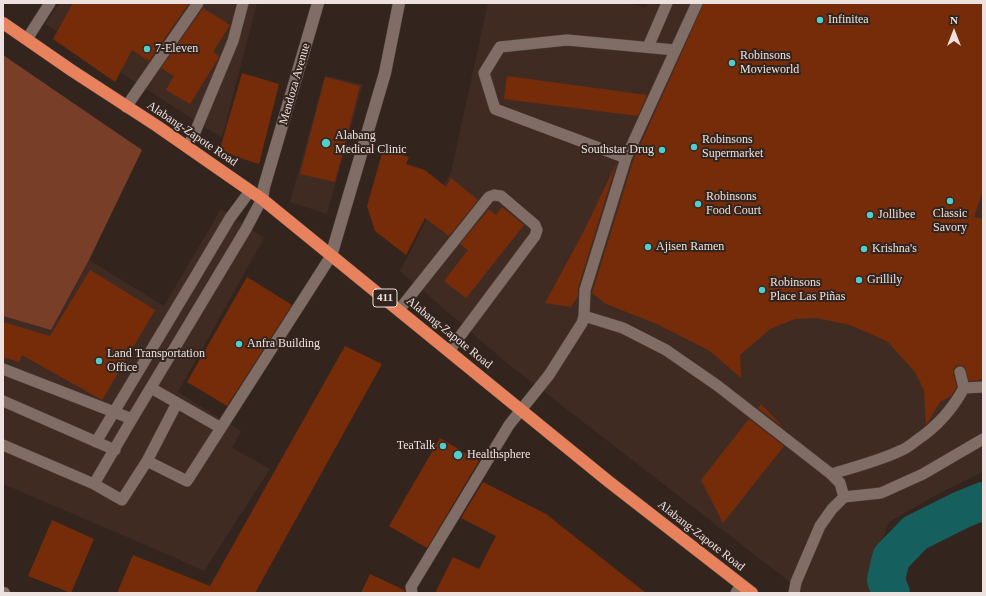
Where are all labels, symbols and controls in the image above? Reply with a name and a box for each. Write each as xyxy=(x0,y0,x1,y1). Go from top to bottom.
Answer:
north arrow xyxy=(934,12,974,52)
place label: Infinitea xyxy=(828,13,869,27)
text: N xyxy=(950,14,958,26)
marker: Infinitea xyxy=(815,15,825,25)
place label: 7-Eleven xyxy=(155,42,198,56)
street label: Mendoza Avenue xyxy=(276,42,314,126)
marker: 7-Eleven xyxy=(142,44,152,54)
place label: Robinsons Movieworld xyxy=(740,49,799,77)
marker: Robinsons Movieworld xyxy=(727,58,737,68)
street label: Alabang-Zapote Road xyxy=(144,98,240,170)
place label: Alabang Medical Clinic xyxy=(335,129,407,157)
place label: Robinsons Supermarket xyxy=(702,133,763,161)
marker: Alabang Medical Clinic xyxy=(320,137,332,149)
marker: Robinsons Supermarket xyxy=(689,142,699,152)
place label: Southstar Drug xyxy=(581,143,654,157)
marker: Southstar Drug xyxy=(657,145,667,155)
place label: Robinsons Food Court xyxy=(706,190,761,218)
marker: Classic Savory xyxy=(945,196,955,206)
marker: Robinsons Food Court xyxy=(693,199,703,209)
place label: Classic Savory xyxy=(933,207,967,235)
place label: Jollibee xyxy=(878,208,915,222)
marker: Jollibee xyxy=(865,210,875,220)
place label: Ajisen Ramen xyxy=(656,240,724,254)
marker: Ajisen Ramen xyxy=(643,242,653,252)
place label: Krishna's xyxy=(872,242,917,256)
marker: Krishna's xyxy=(859,244,869,254)
place label: Grillily xyxy=(867,273,902,287)
marker: Grillily xyxy=(854,275,864,285)
place label: Robinsons Place Las Piñas xyxy=(770,276,845,304)
marker: Robinsons Place Las Piñas xyxy=(757,285,767,295)
road number: 411 xyxy=(373,289,397,307)
street label: Alabang-Zapote Road xyxy=(403,294,495,372)
place label: Anfra Building xyxy=(247,337,320,351)
marker: Anfra Building xyxy=(234,339,244,349)
place label: Land Transportation Office xyxy=(107,347,205,375)
marker: Land Transportation Office xyxy=(94,356,104,366)
place label: TeaTalk xyxy=(397,439,435,453)
marker: TeaTalk xyxy=(438,441,448,451)
place label: Healthsphere xyxy=(467,448,530,462)
marker: Healthsphere xyxy=(452,449,464,461)
street label: Alabang-Zapote Road xyxy=(655,498,747,574)

